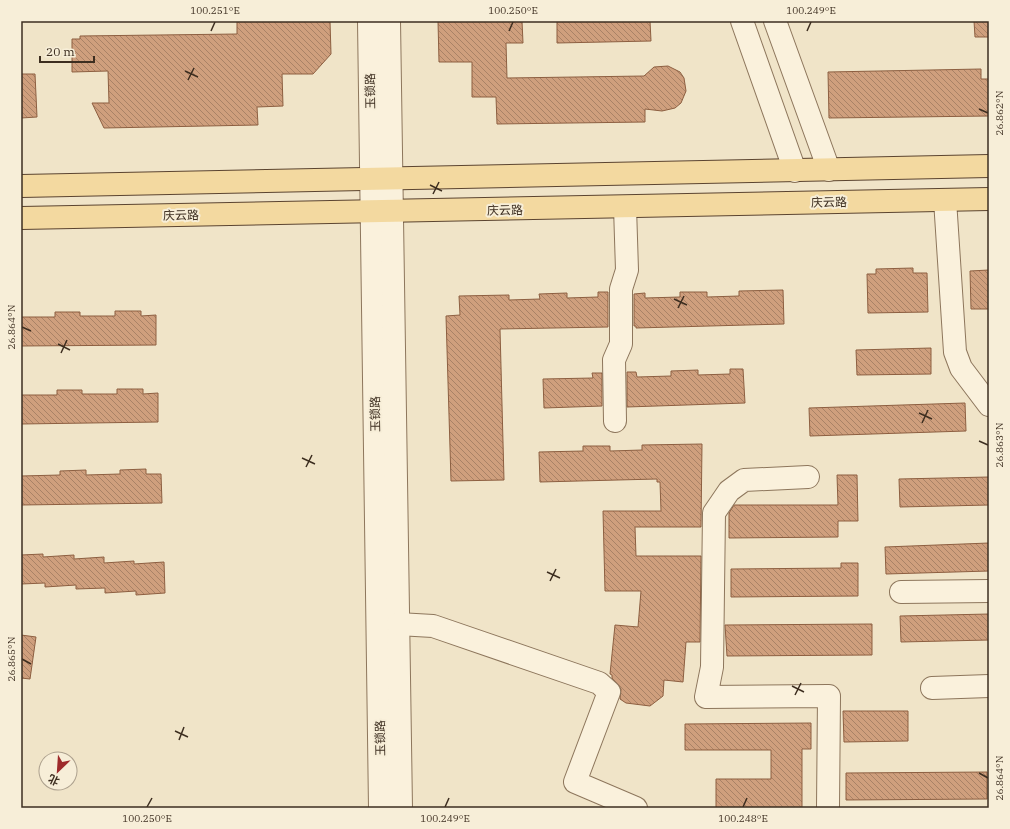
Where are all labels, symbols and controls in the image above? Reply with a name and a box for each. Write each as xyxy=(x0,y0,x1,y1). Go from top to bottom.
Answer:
text: 100.251°E xyxy=(190,4,240,17)
text: 100.250°E xyxy=(488,4,538,17)
text: 100.249°E xyxy=(786,4,836,17)
scale bar xyxy=(40,38,94,64)
text: 20 m xyxy=(46,44,75,59)
street label: 玉锁路 xyxy=(362,73,378,109)
text: 26.862°N xyxy=(993,90,1006,136)
street label: 庆云路 xyxy=(811,194,847,210)
street label: 庆云路 xyxy=(487,202,523,218)
street label: 庆云路 xyxy=(163,207,199,223)
text: 26.864°N xyxy=(5,304,18,350)
street label: 玉锁路 xyxy=(367,396,383,432)
text: 26.863°N xyxy=(993,422,1006,468)
text: 26.865°N xyxy=(5,636,18,682)
street label: 玉锁路 xyxy=(372,720,388,756)
north arrow xyxy=(38,751,78,791)
text: 26.864°N xyxy=(993,755,1006,801)
text: 北 xyxy=(46,771,62,789)
text: 100.250°E xyxy=(122,812,172,825)
text: 100.249°E xyxy=(420,812,470,825)
text: 100.248°E xyxy=(718,812,768,825)

